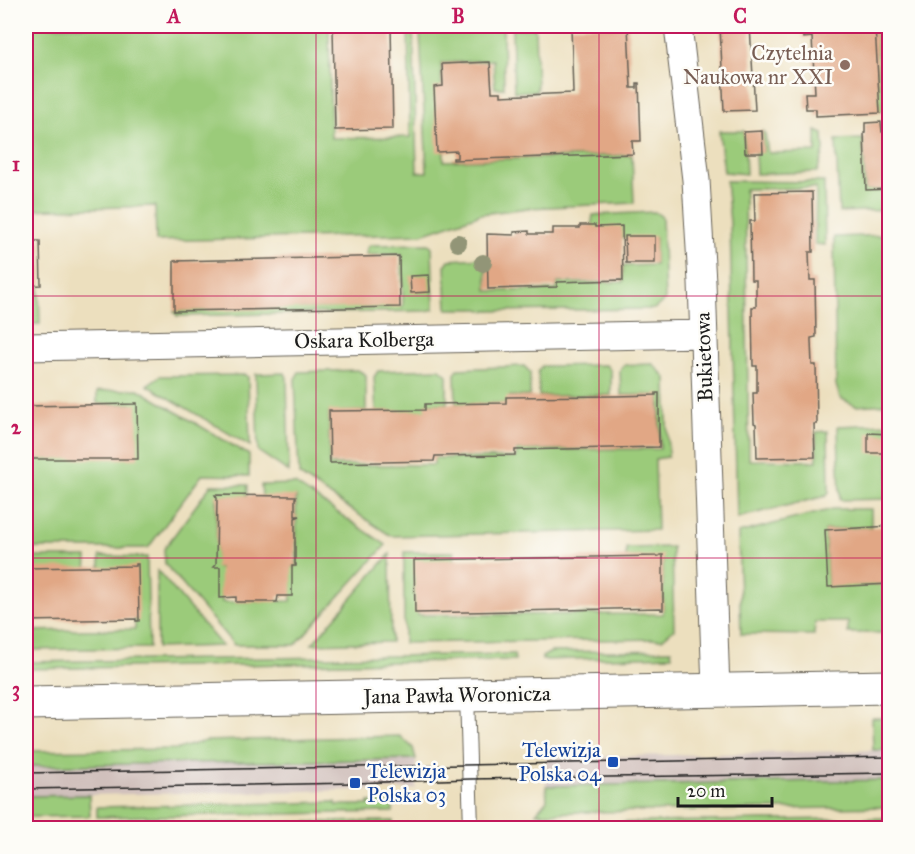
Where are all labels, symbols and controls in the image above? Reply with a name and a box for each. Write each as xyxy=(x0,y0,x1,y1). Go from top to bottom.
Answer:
text: A xyxy=(165,4,181,28)
text: B xyxy=(451,4,465,28)
text: C xyxy=(733,4,747,28)
place label: Czytelnia Naukowa nr XXI xyxy=(683,40,833,90)
marker: Czytelnia Naukowa nr XXI xyxy=(838,58,852,72)
text: 1 xyxy=(12,152,20,176)
street label: Bukietowa xyxy=(689,311,719,402)
street label: Oskara Kolberga xyxy=(294,326,434,354)
text: 2 xyxy=(11,415,22,439)
text: 3 xyxy=(12,677,20,702)
street label: Jana Pawła Woronicza xyxy=(361,680,551,710)
place label: Telewizja Polska 04 xyxy=(518,737,602,787)
marker: Telewizja Polska 04 xyxy=(606,755,620,769)
place label: Telewizja Polska 03 xyxy=(367,758,446,808)
scale bar xyxy=(678,770,772,808)
marker: Telewizja Polska 03 xyxy=(348,776,362,790)
text: 20 m xyxy=(687,780,725,802)

